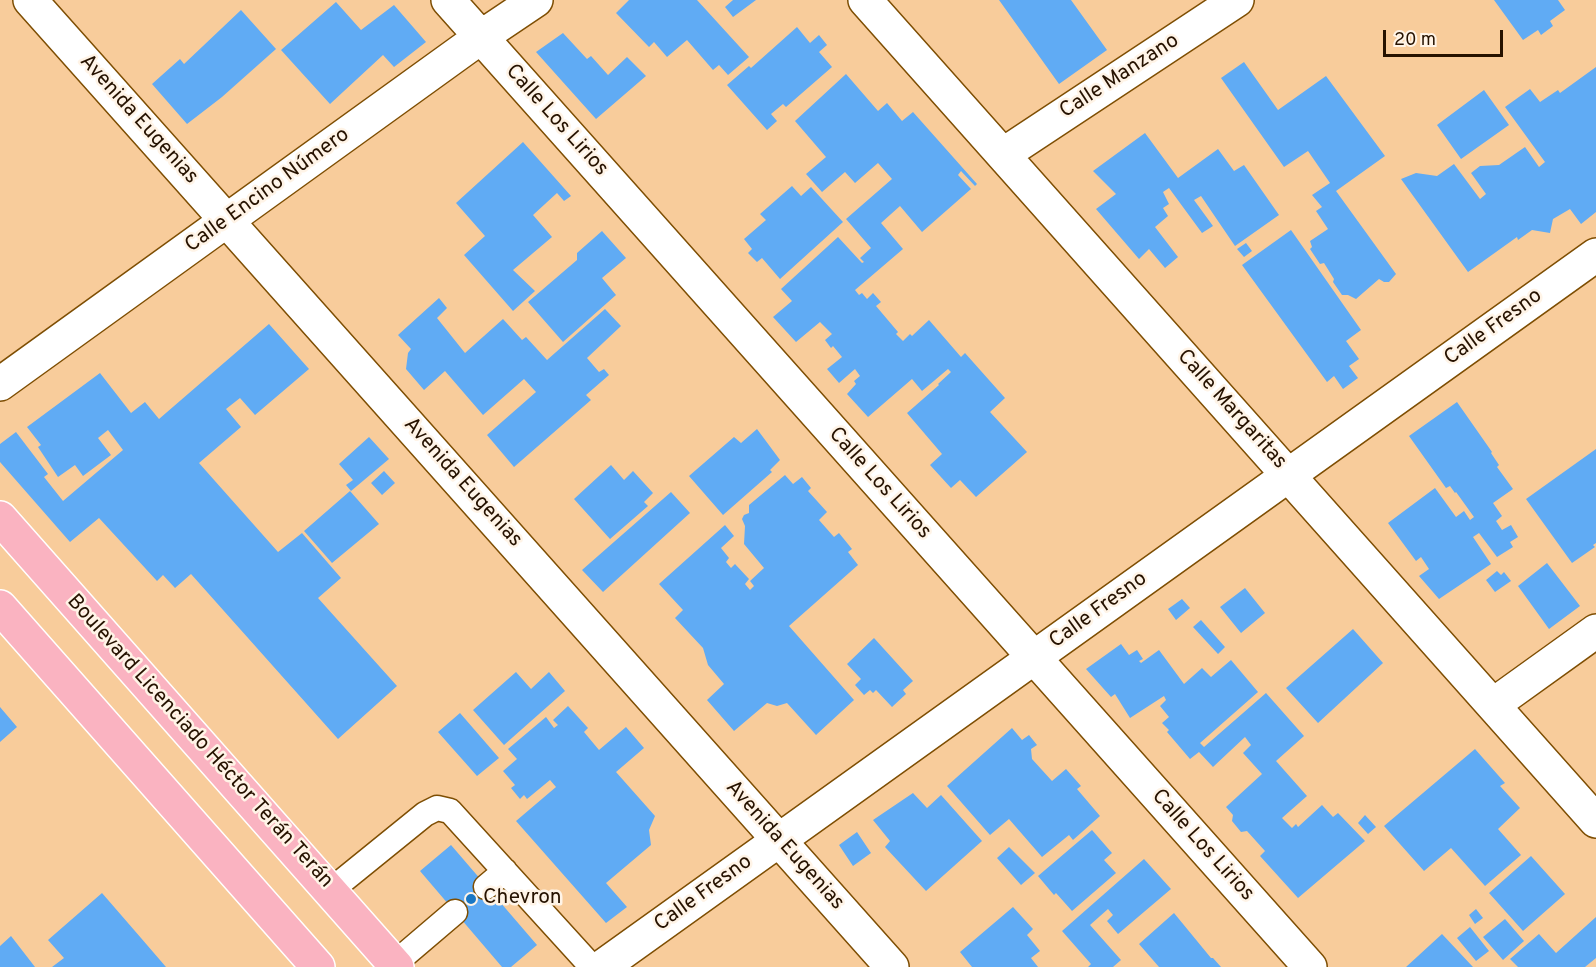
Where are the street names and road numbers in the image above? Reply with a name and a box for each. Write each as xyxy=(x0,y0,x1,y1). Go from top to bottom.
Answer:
street label: Calle Manzano xyxy=(1056,29,1184,125)
street label: Avenida Eugenias xyxy=(73,50,203,190)
street label: Calle Los Lirios xyxy=(499,60,613,182)
street label: Calle Encino Número xyxy=(181,123,355,259)
street label: Calle Fresno xyxy=(1440,284,1548,372)
street label: Calle Margaritas xyxy=(1171,345,1291,475)
street label: Avenida Eugenias xyxy=(397,413,527,553)
street label: Calle Los Lirios xyxy=(822,423,936,545)
street label: Calle Fresno xyxy=(1045,567,1153,655)
street label: Boulevard Licenciado Héctor Terán Terán xyxy=(60,590,338,894)
street label: Avenida Eugenias xyxy=(719,776,849,916)
street label: Calle Los Lirios xyxy=(1145,785,1259,907)
street label: Calle Fresno xyxy=(650,850,758,938)

